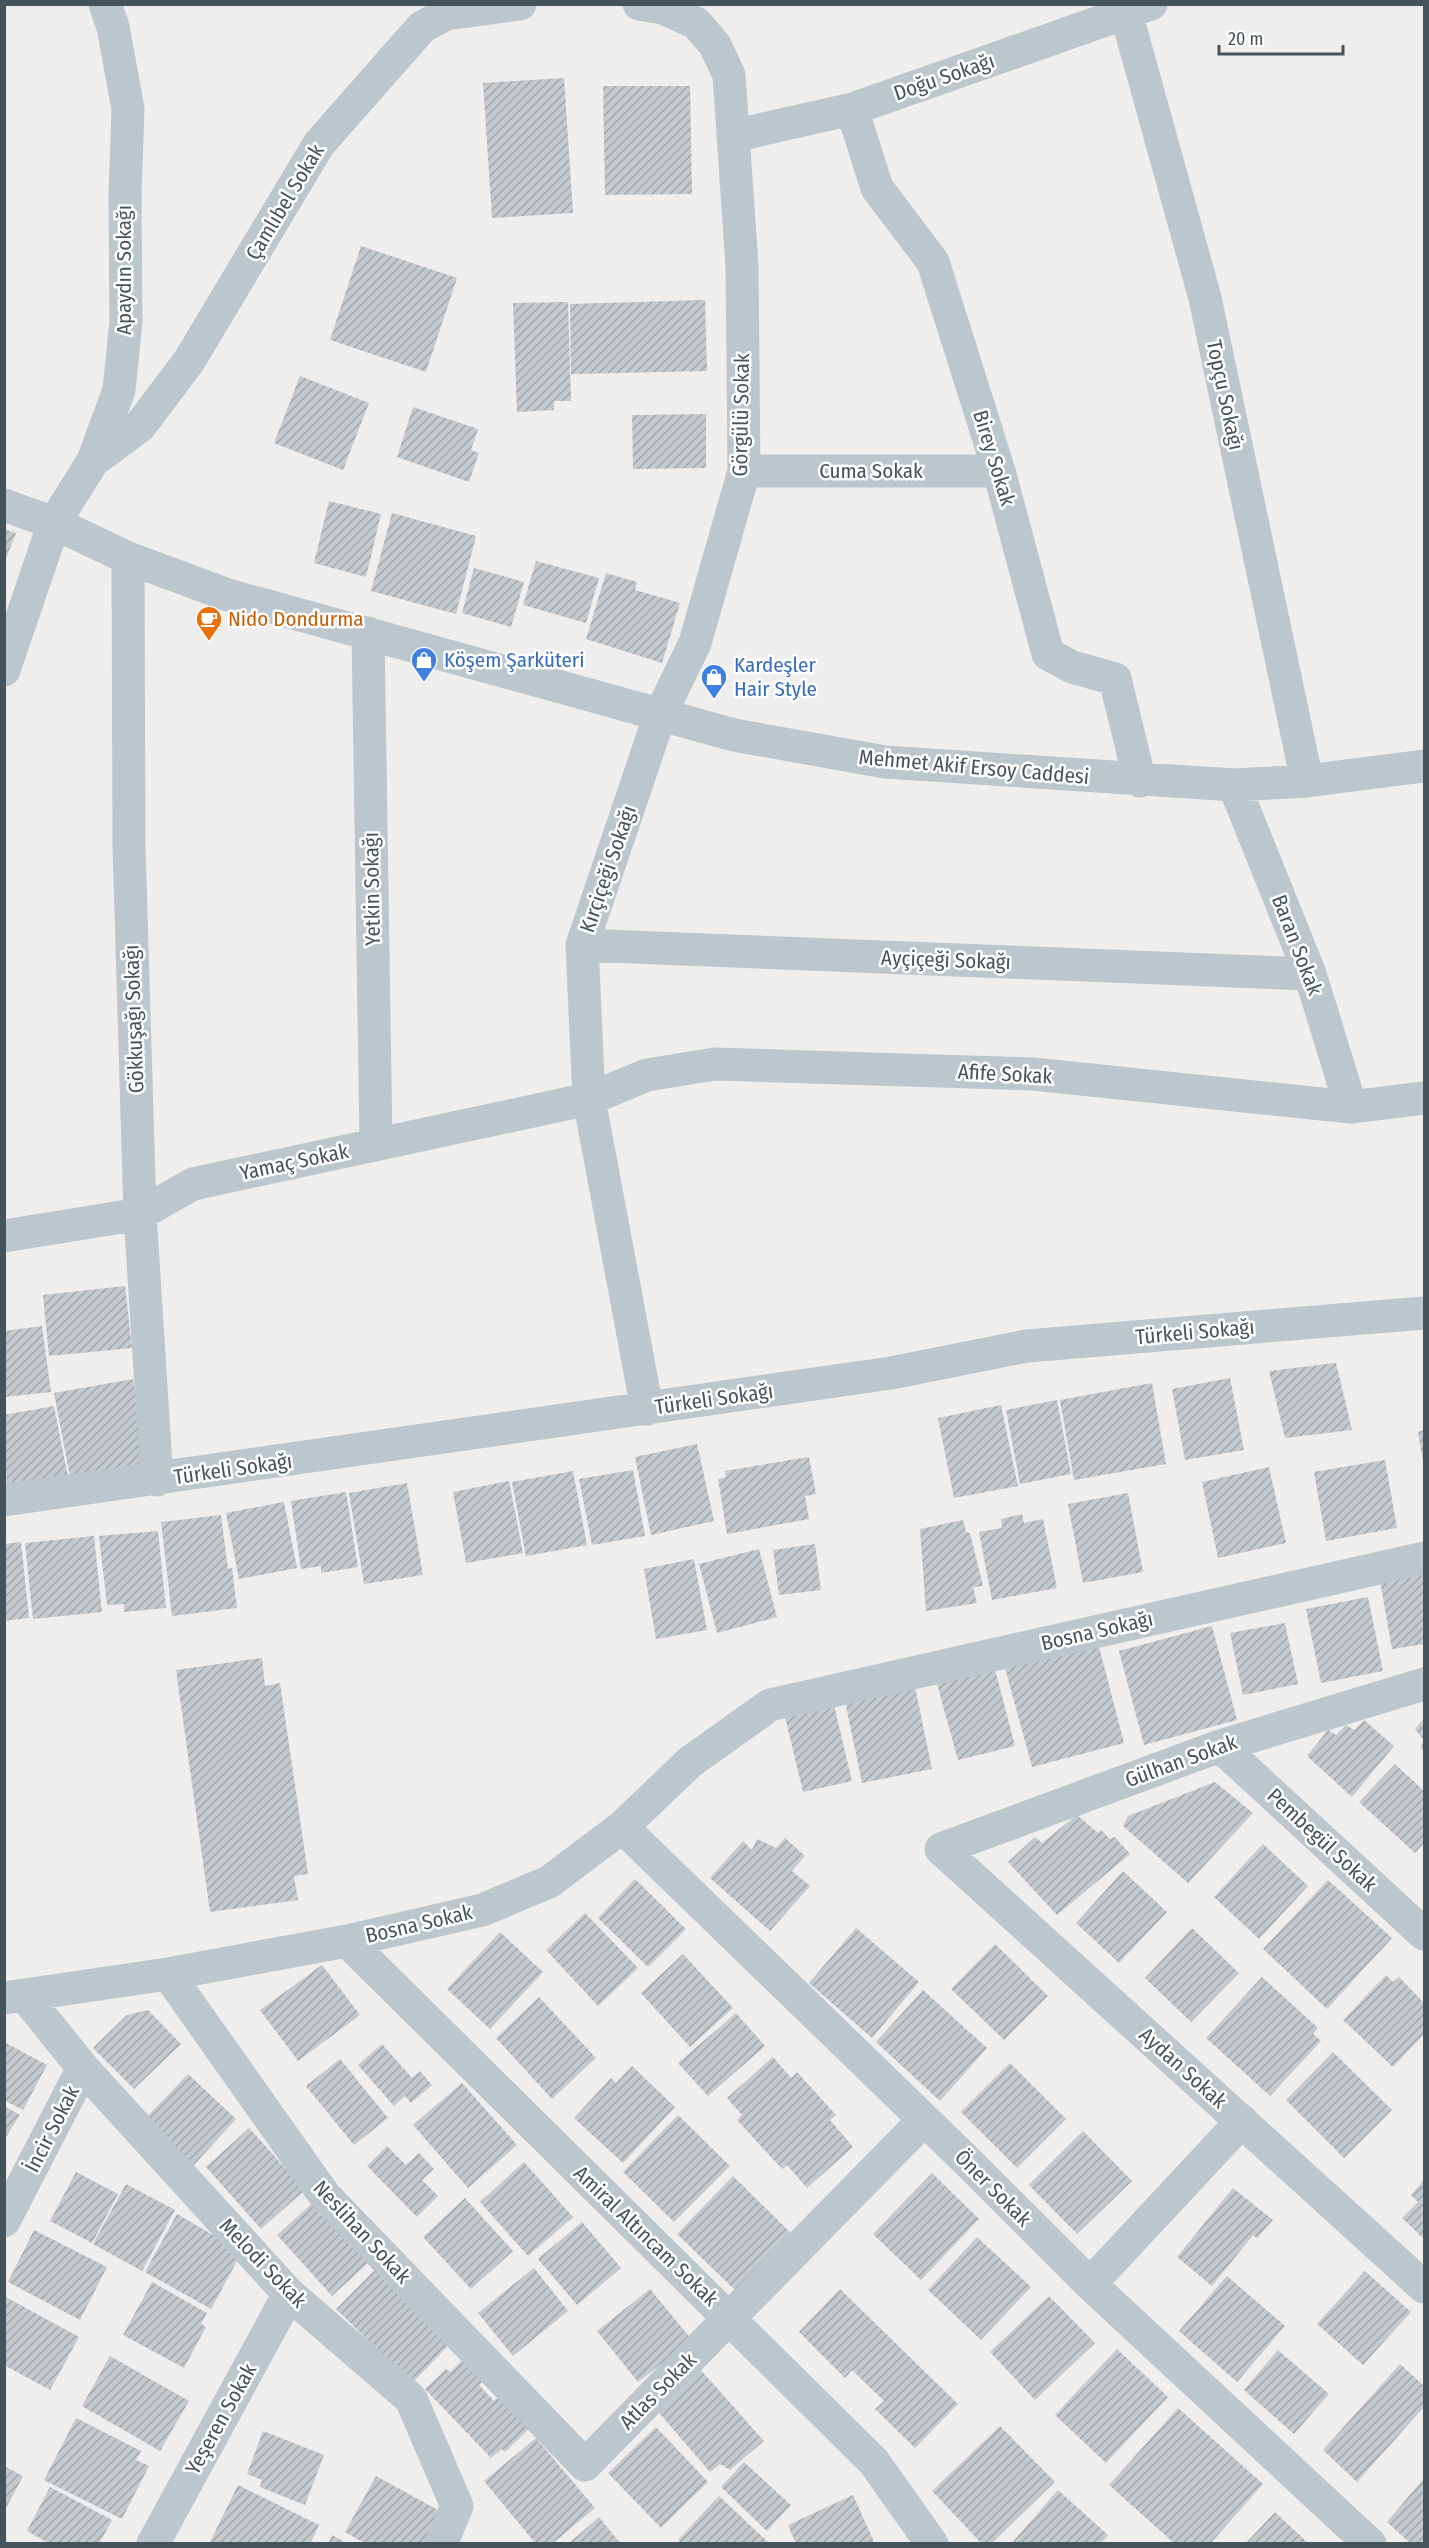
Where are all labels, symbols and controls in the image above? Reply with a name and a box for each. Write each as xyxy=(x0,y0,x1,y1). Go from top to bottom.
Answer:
scale bar xyxy=(1219,18,1344,56)
text: 20 m xyxy=(1228,28,1263,50)
street label: Doğu Sokağı xyxy=(890,48,998,106)
street label: Çamlıbel Sokak xyxy=(240,139,330,265)
street label: Apaydın Sokağı xyxy=(111,205,137,335)
street label: Topçu Sokağı xyxy=(1201,338,1249,452)
street label: Görgülü Sokak xyxy=(727,353,755,477)
street label: Birey Sokak xyxy=(967,407,1021,509)
street label: Cuma Sokak xyxy=(819,458,923,484)
cafe icon: Nido Dondurma xyxy=(194,604,224,642)
place label: Nido Dondurma xyxy=(228,606,364,632)
shop icon: Köşem Şarküteri xyxy=(409,645,439,683)
place label: Köşem Şarküteri xyxy=(444,647,585,673)
place label: Kardeşler Hair Style xyxy=(734,652,817,702)
shop icon: Kardeşler Hair Style xyxy=(699,662,729,700)
street label: Mehmet Akif Ersoy Caddesi xyxy=(858,744,1090,790)
street label: Kırçiçeği Sokağı xyxy=(574,802,642,936)
street label: Yetkin Sokağı xyxy=(358,832,386,946)
street label: Baran Sokak xyxy=(1266,891,1328,999)
street label: Gökkuşağı Sokağı xyxy=(118,944,150,1094)
street label: Ayçiçeği Sokağı xyxy=(881,945,1011,975)
street label: Afife Sokak xyxy=(957,1059,1053,1089)
street label: Yamaç Sokak xyxy=(237,1138,351,1186)
street label: Türkeli Sokağı xyxy=(1135,1314,1255,1350)
street label: Türkeli Sokağı xyxy=(653,1378,775,1420)
street label: Türkeli Sokağı xyxy=(172,1448,294,1490)
street label: Bosna Sokağı xyxy=(1039,1606,1155,1656)
street label: Gülhan Sokak xyxy=(1122,1729,1241,1793)
street label: Pembegül Sokak xyxy=(1262,1783,1382,1898)
street label: Bosna Sokak xyxy=(363,1899,475,1949)
street label: Aydan Sokak xyxy=(1134,2022,1232,2114)
street label: İncir Sokak xyxy=(19,2081,85,2177)
street label: Öner Sokak xyxy=(949,2144,1037,2232)
street label: Amiral Altıncam Sokak xyxy=(568,2160,724,2312)
street label: Neslihan Sokak xyxy=(308,2175,416,2289)
street label: Melodi Sokak xyxy=(214,2213,312,2313)
street label: Atlas Sokak xyxy=(614,2347,702,2435)
street label: Yeşeren Sokak xyxy=(180,2359,262,2479)

